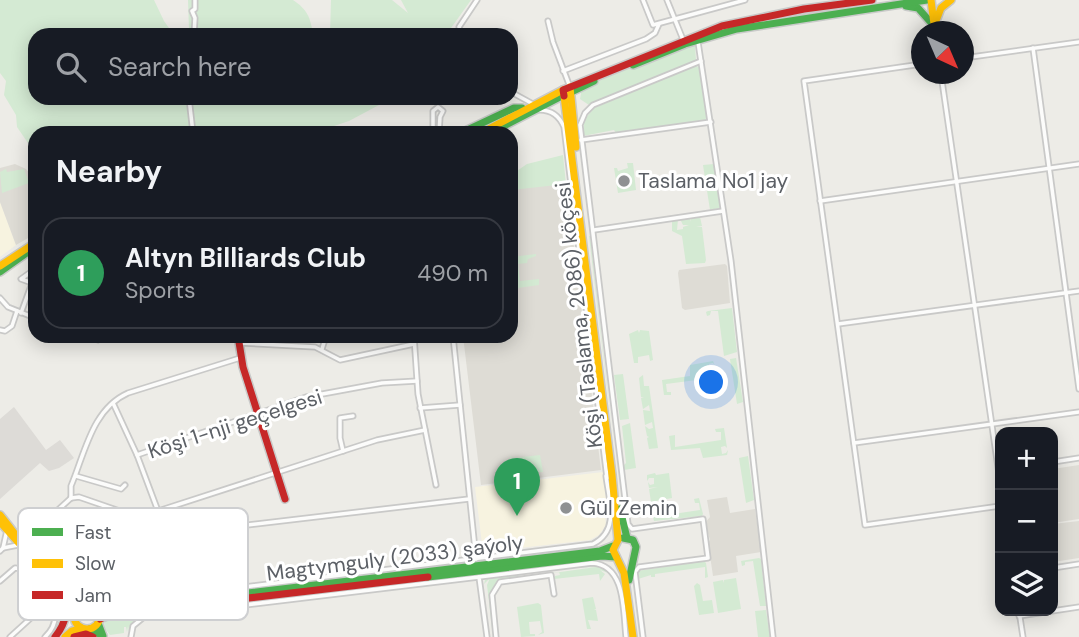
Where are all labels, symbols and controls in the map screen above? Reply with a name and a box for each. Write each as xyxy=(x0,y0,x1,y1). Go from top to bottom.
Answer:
north arrow xyxy=(911,21,974,84)
search box xyxy=(28,28,518,105)
icon: search xyxy=(52,48,90,86)
text: Search here xyxy=(108,50,251,84)
text: Nearby xyxy=(56,152,162,191)
place label: Taslama No1 jay xyxy=(638,167,788,195)
marker: Taslama No1 jay xyxy=(616,173,632,189)
street label: Köşi (Taslama, 2086) köçesi xyxy=(549,180,609,450)
text: Altyn Billiards Club xyxy=(125,241,366,275)
text: 1 xyxy=(77,258,85,288)
text: 490 m xyxy=(417,258,488,288)
text: Sports xyxy=(125,275,195,305)
your location xyxy=(694,365,728,399)
street label: Köşi 1-nji geçelgesi xyxy=(144,383,326,465)
map controls xyxy=(995,427,1058,616)
button: + xyxy=(995,427,1058,490)
pin: 1 xyxy=(494,458,540,516)
button: − xyxy=(995,490,1058,553)
place label: Gül Zemin xyxy=(580,494,677,522)
marker: Gül Zemin xyxy=(558,500,574,516)
legend xyxy=(18,508,248,620)
text: Fast xyxy=(75,520,111,545)
street label: Magtymguly (2033) şaýoly xyxy=(265,528,525,588)
text: Slow xyxy=(75,551,116,576)
button: layers xyxy=(995,553,1058,616)
text: Jam xyxy=(75,583,112,608)

